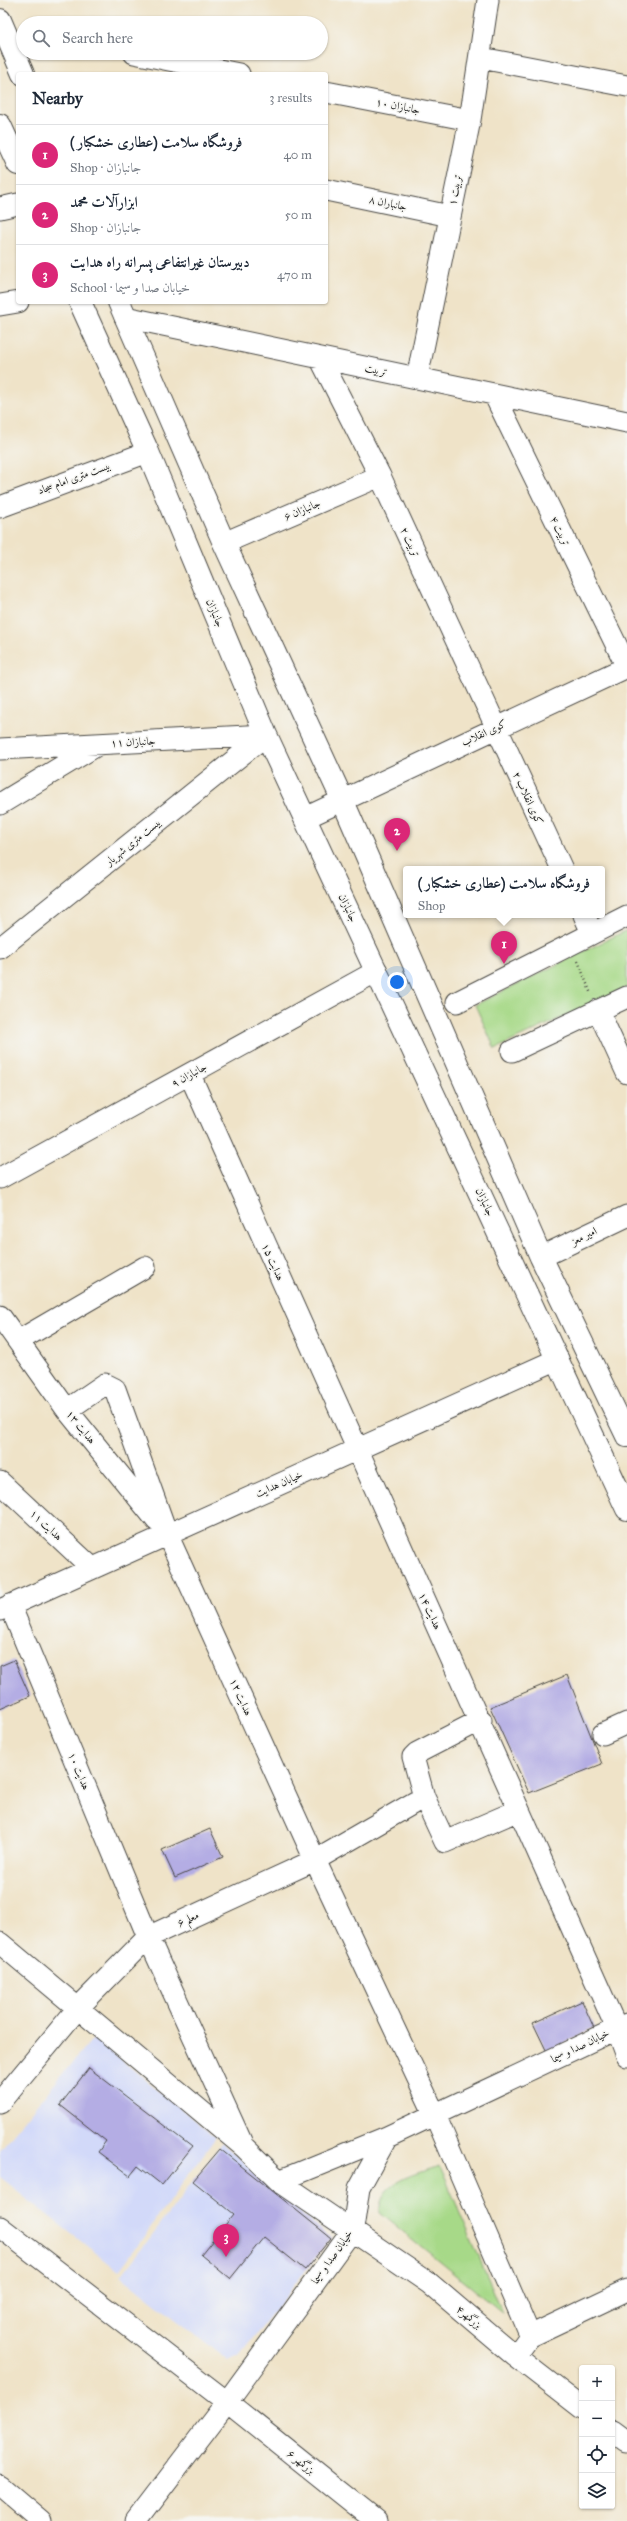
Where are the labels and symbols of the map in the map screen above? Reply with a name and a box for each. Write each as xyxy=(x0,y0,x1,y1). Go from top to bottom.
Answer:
street label: جانبازان ۱۰ xyxy=(375,95,422,117)
street label: تربیت ۱ xyxy=(446,173,464,207)
street label: جانباران ۸ xyxy=(368,193,408,213)
street label: تربیت xyxy=(364,361,388,379)
street label: بیست متری امام سجاد xyxy=(36,459,113,500)
street label: جانبازان ۶ xyxy=(282,496,323,523)
street label: تربیت ۴ xyxy=(547,514,573,548)
street label: تربیت ۲ xyxy=(397,525,423,559)
street label: جانبازان xyxy=(203,597,227,629)
street label: کوی انقلاب xyxy=(459,717,509,749)
street label: جانبازان ۱۱ xyxy=(110,734,156,750)
street label: کوی انقلاب ۲ xyxy=(510,769,546,827)
street label: بیست متری شهریار xyxy=(102,816,164,870)
pin: 2 xyxy=(384,818,410,851)
street label: جانبازان xyxy=(336,892,360,924)
pin: 1 xyxy=(491,931,517,964)
your location xyxy=(387,972,407,992)
street label: جانبازان ۹ xyxy=(169,1060,209,1090)
street label: جانبازان xyxy=(473,1186,497,1218)
street label: امیر معز xyxy=(568,1224,599,1249)
street label: هدایت ۱۵ xyxy=(259,1241,287,1283)
street label: هدایت ۱۳ xyxy=(64,1408,99,1446)
street label: خیابان هدایت xyxy=(254,1468,304,1500)
street label: هدایت ۱۱ xyxy=(27,1507,65,1543)
street label: هدایت ۱۴ xyxy=(416,1590,444,1632)
street label: هدایت ۱۲ xyxy=(227,1676,255,1718)
street label: هدایت ۱۰ xyxy=(65,1750,93,1792)
street label: معلم ۶ xyxy=(175,1908,203,1934)
street label: خیابان صدا و سیما xyxy=(549,2026,611,2066)
pin: 3 xyxy=(213,2224,239,2257)
street label: خیابان صدا و سیما xyxy=(309,2227,355,2287)
street label: بزرگمهر۴ xyxy=(453,2302,485,2332)
street label: بزرگمهر ۶ xyxy=(284,2446,318,2478)

